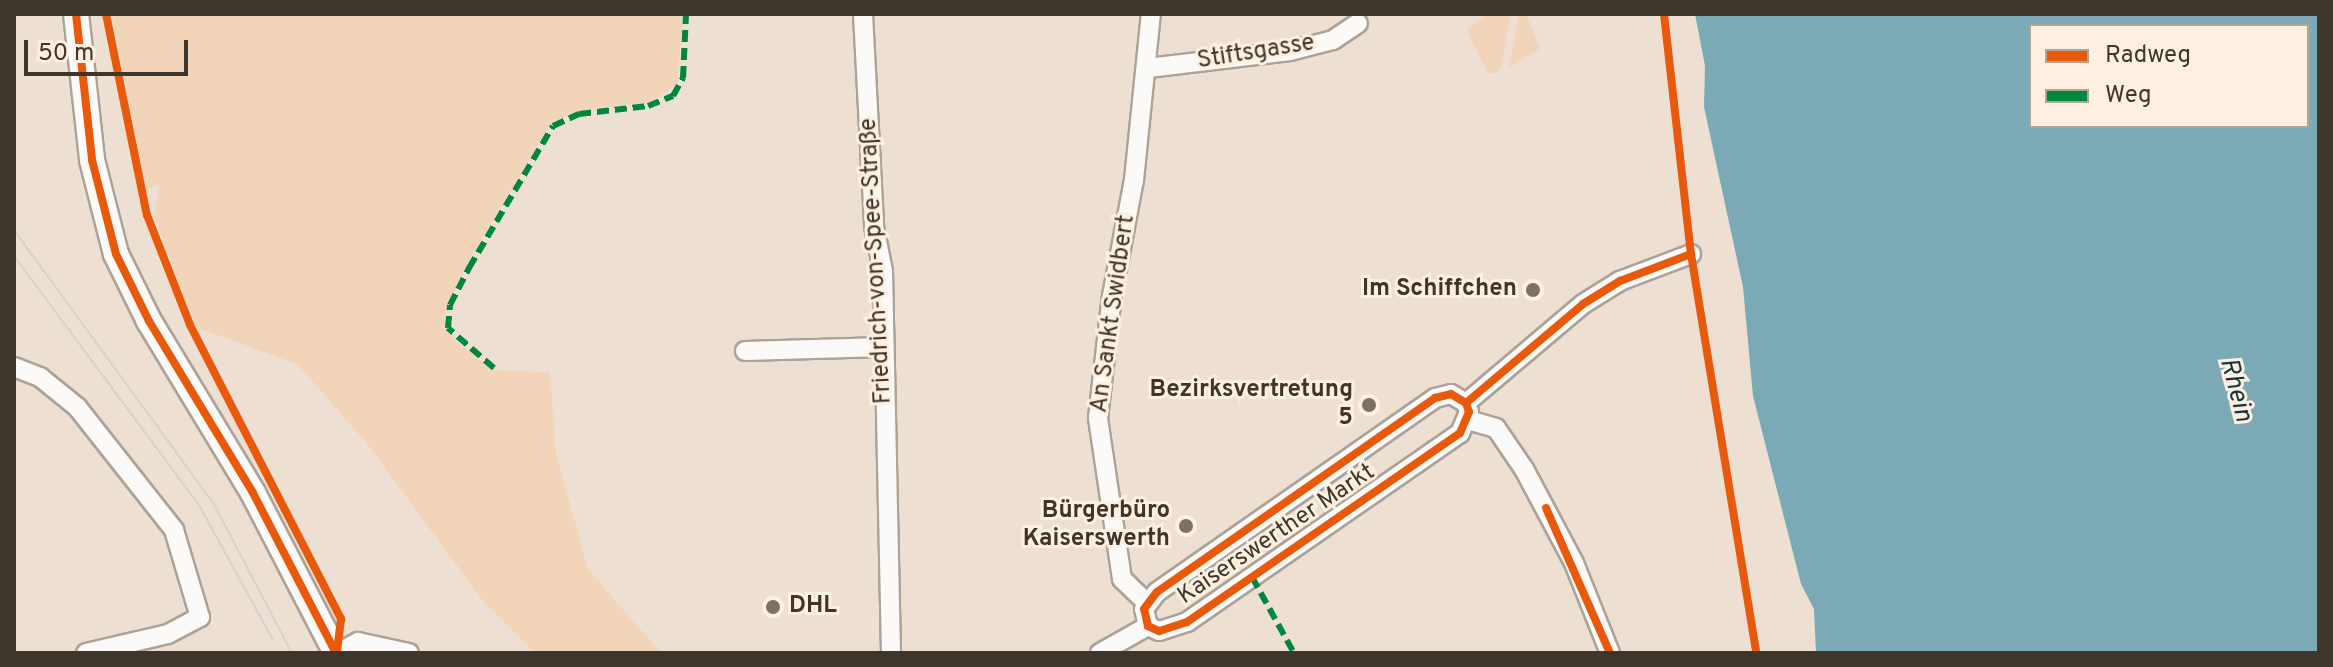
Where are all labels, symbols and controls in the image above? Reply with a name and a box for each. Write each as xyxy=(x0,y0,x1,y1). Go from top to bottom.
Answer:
scale bar xyxy=(28,24,192,74)
legend xyxy=(2029,24,2309,128)
street label: Stiftsgasse xyxy=(1195,30,1317,76)
text: 50 m xyxy=(38,39,94,69)
text: Radweg xyxy=(2105,41,2191,71)
text: Weg xyxy=(2105,81,2152,111)
street label: Friedrich-von-Spee-Straße xyxy=(855,117,899,405)
street label: An Sankt Swidbert xyxy=(1086,213,1142,415)
place label: Im Schiffchen xyxy=(1362,276,1517,304)
marker: Im Schiffchen xyxy=(1524,281,1542,299)
water label: Rhein xyxy=(2212,355,2258,425)
place label: Bezirksvertretung 5 xyxy=(1149,377,1353,433)
marker: Bezirksvertretung 5 xyxy=(1360,396,1378,414)
street label: Kaiserswerther Markt xyxy=(1173,458,1381,612)
place label: Bürgerbüro Kaiserswerth xyxy=(1023,498,1170,554)
marker: Bürgerbüro Kaiserswerth xyxy=(1177,517,1195,535)
place label: DHL xyxy=(789,593,837,621)
marker: DHL xyxy=(764,598,782,616)

